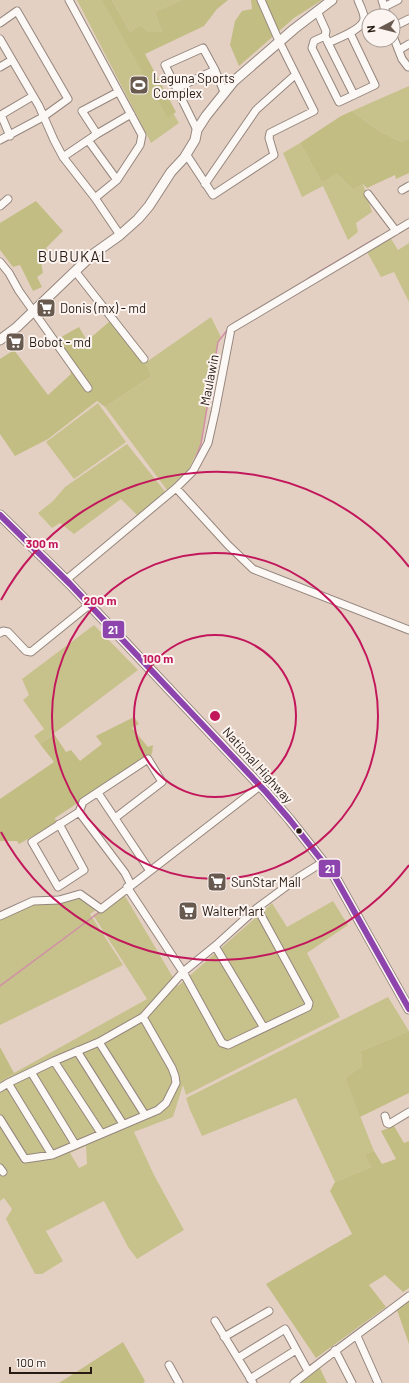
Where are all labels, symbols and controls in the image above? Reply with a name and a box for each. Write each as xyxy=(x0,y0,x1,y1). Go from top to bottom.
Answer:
north arrow xyxy=(361,8,401,48)
text: N xyxy=(364,25,377,34)
place label: Laguna Sports Complex xyxy=(153,70,235,101)
sports icon: Laguna Sports Complex xyxy=(128,74,150,96)
district label: BUBUKAL xyxy=(38,247,110,265)
supermarket icon: Donis (mx) - md xyxy=(35,297,57,319)
place label: Donis (mx) - md xyxy=(60,300,146,316)
supermarket icon: Bobot - md xyxy=(4,331,26,353)
place label: Bobot - md xyxy=(29,334,91,350)
street label: Maulawin xyxy=(196,353,222,407)
text: 300 m xyxy=(26,536,58,550)
text: 200 m xyxy=(84,593,116,607)
line badge: 21 xyxy=(102,620,125,639)
text: 21 xyxy=(108,623,118,636)
text: 100 m xyxy=(143,651,173,665)
centre of rings xyxy=(208,709,222,723)
street label: National Highway xyxy=(220,724,296,806)
unlabelled marker xyxy=(294,826,304,836)
line badge: 21 xyxy=(318,859,341,878)
text: 21 xyxy=(325,862,335,875)
supermarket icon: SunStar Mall xyxy=(206,871,228,893)
place label: SunStar Mall xyxy=(231,874,301,890)
supermarket icon: WalterMart xyxy=(177,900,199,922)
place label: WalterMart xyxy=(202,903,264,919)
scale bar xyxy=(10,1349,91,1375)
text: 100 m xyxy=(16,1355,46,1369)

